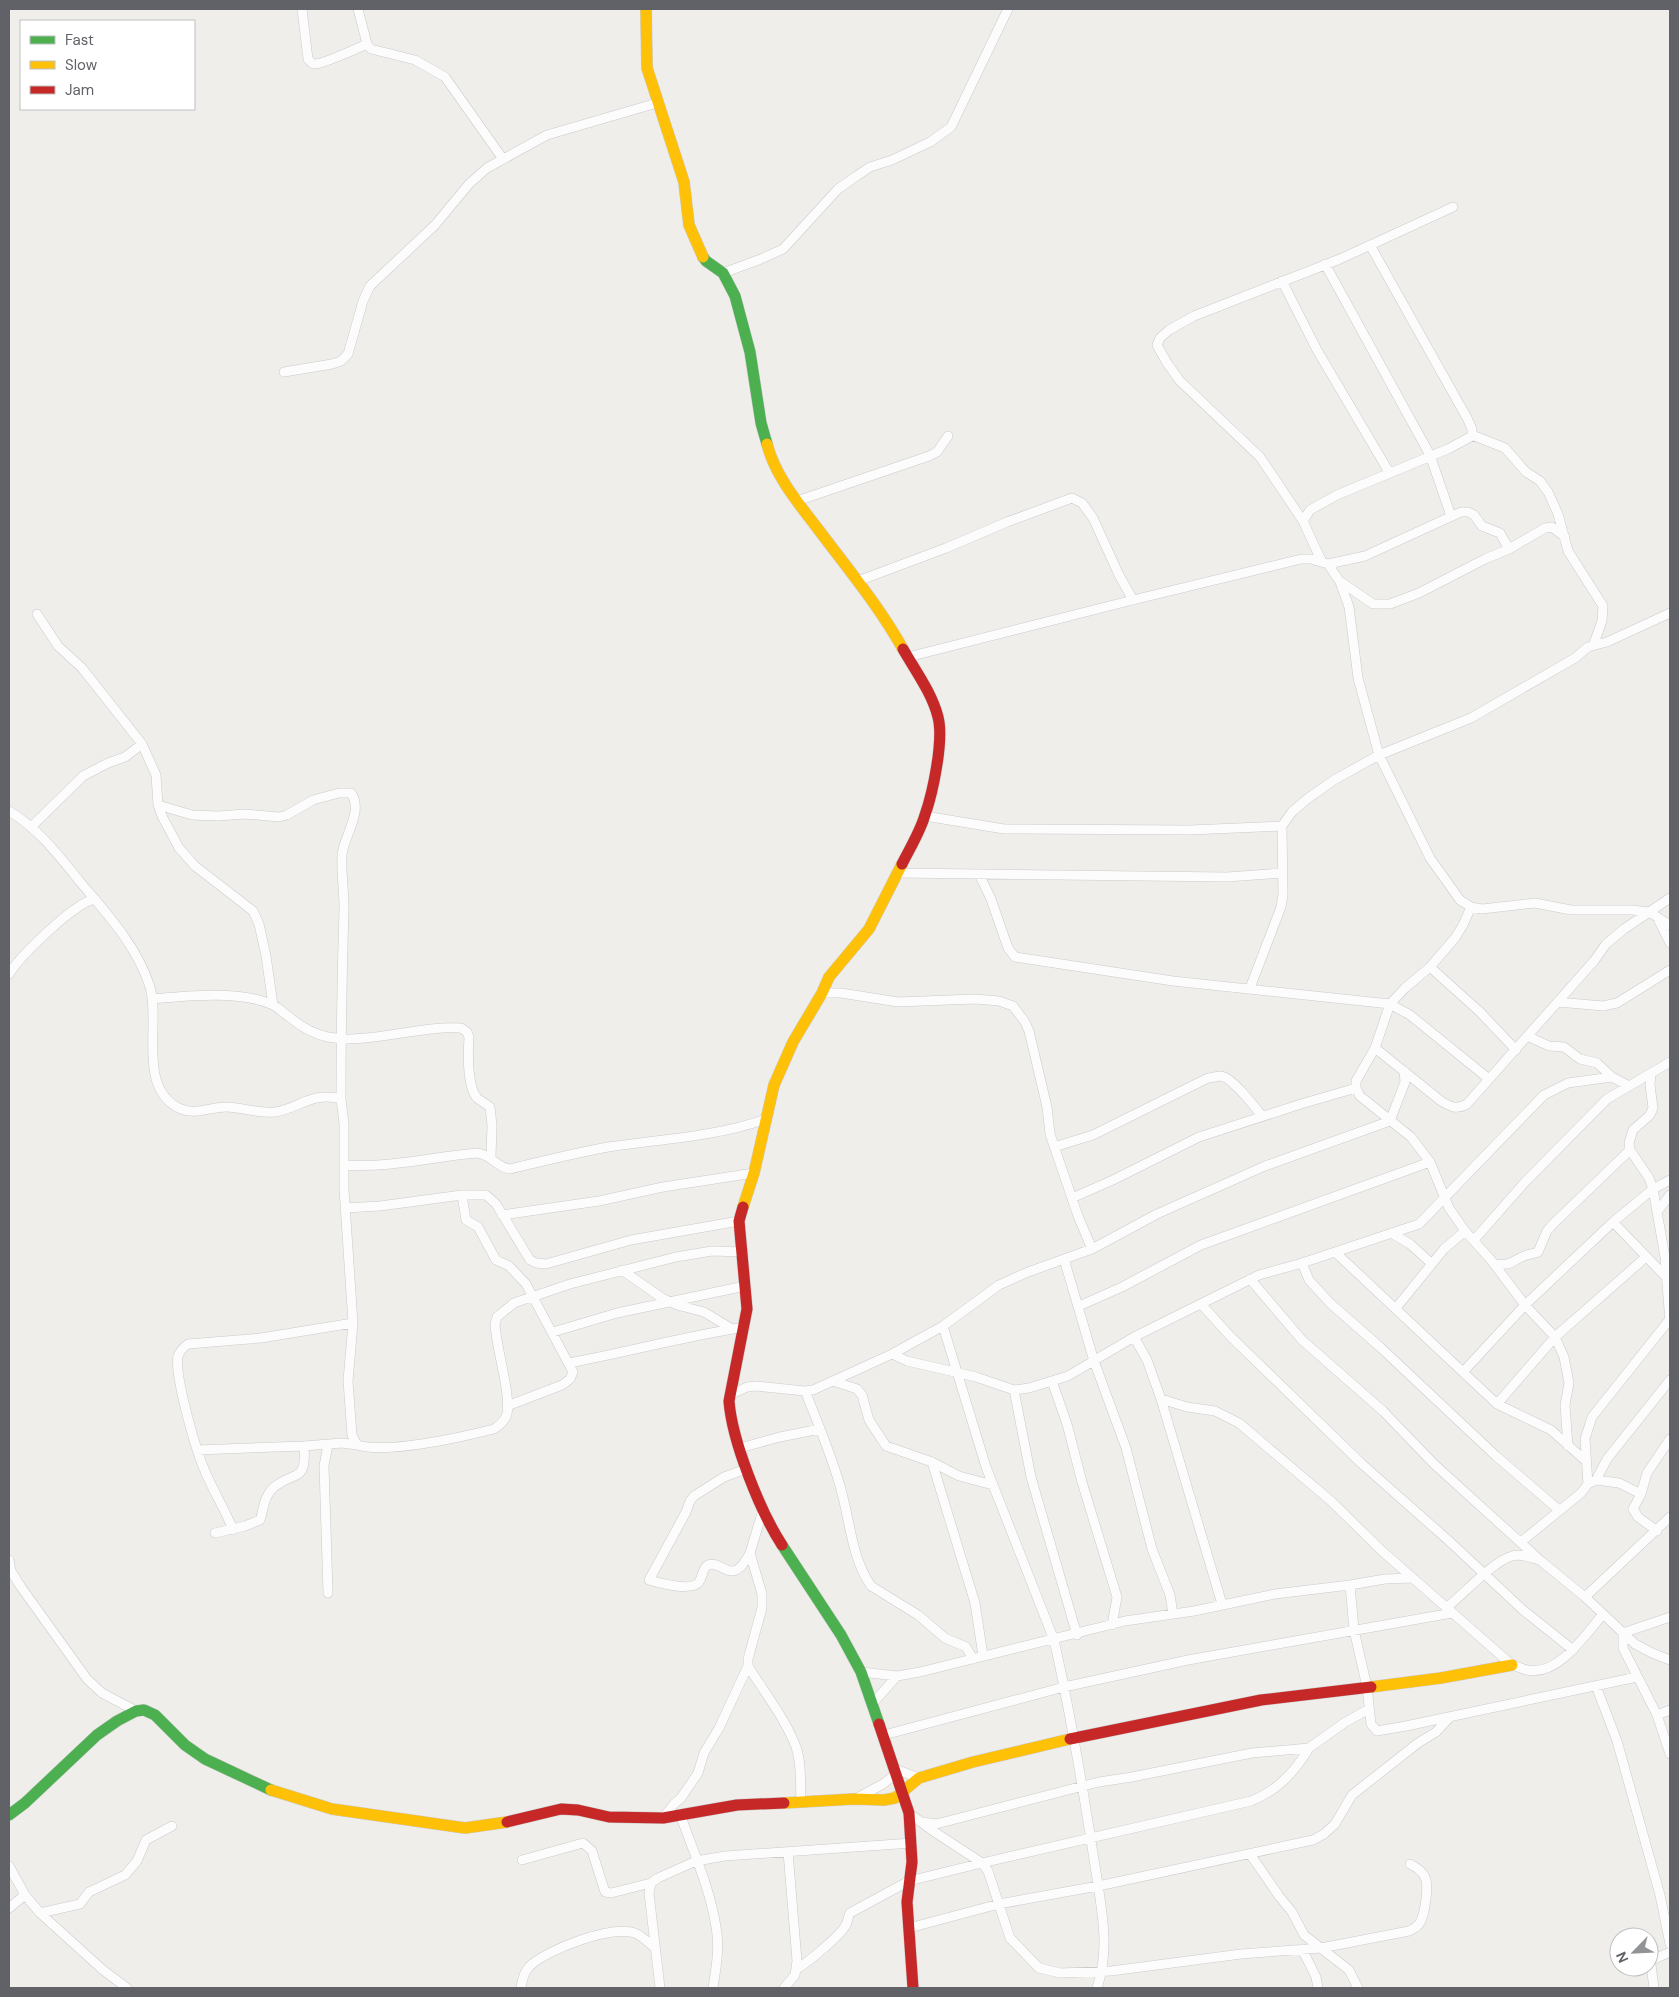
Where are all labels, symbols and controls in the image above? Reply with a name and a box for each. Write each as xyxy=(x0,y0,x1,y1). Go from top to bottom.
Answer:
legend xyxy=(20,20,195,110)
text: Fast xyxy=(65,30,94,50)
text: Slow xyxy=(65,55,98,75)
text: Jam xyxy=(65,80,94,100)
north arrow xyxy=(1609,1927,1659,1977)
text: N xyxy=(1612,1949,1632,1966)

